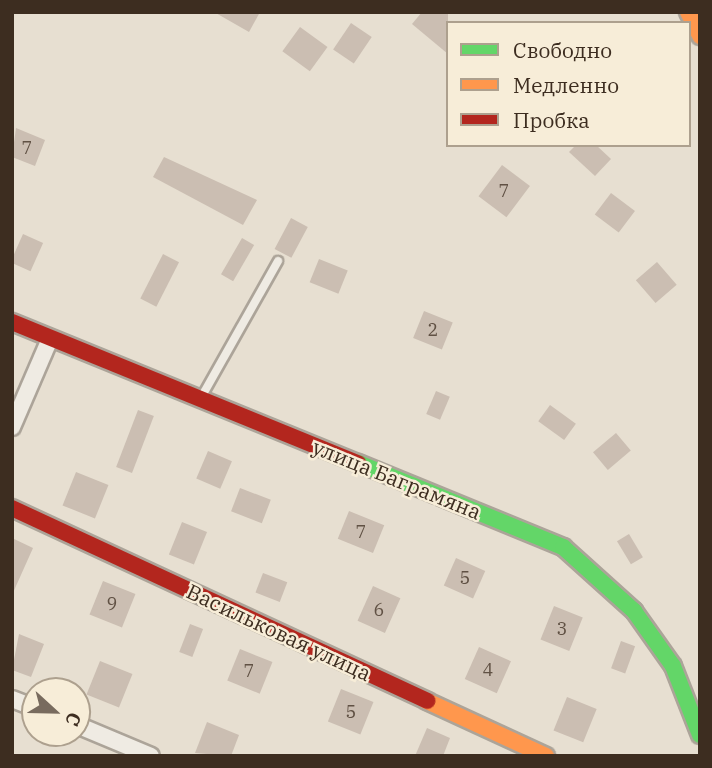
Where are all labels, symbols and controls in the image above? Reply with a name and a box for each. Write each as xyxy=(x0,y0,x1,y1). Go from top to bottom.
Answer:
legend xyxy=(446,21,691,147)
text: Свободно xyxy=(513,36,612,64)
text: Медленно xyxy=(513,71,619,99)
text: Пробка xyxy=(513,106,590,134)
house number: 7 xyxy=(22,137,32,159)
house number: 7 xyxy=(499,180,509,202)
house number: 2 xyxy=(428,319,438,341)
street label: улица Баграмяна xyxy=(309,434,485,524)
house number: 7 xyxy=(356,521,366,543)
house number: 5 xyxy=(460,567,470,589)
street label: Васильковая улица xyxy=(183,578,375,686)
house number: 9 xyxy=(107,593,117,615)
house number: 6 xyxy=(374,599,384,621)
house number: 3 xyxy=(557,618,567,640)
house number: 4 xyxy=(483,659,493,681)
house number: 7 xyxy=(244,660,254,682)
north arrow xyxy=(21,677,91,747)
house number: 5 xyxy=(346,701,356,723)
text: С xyxy=(60,709,87,729)

